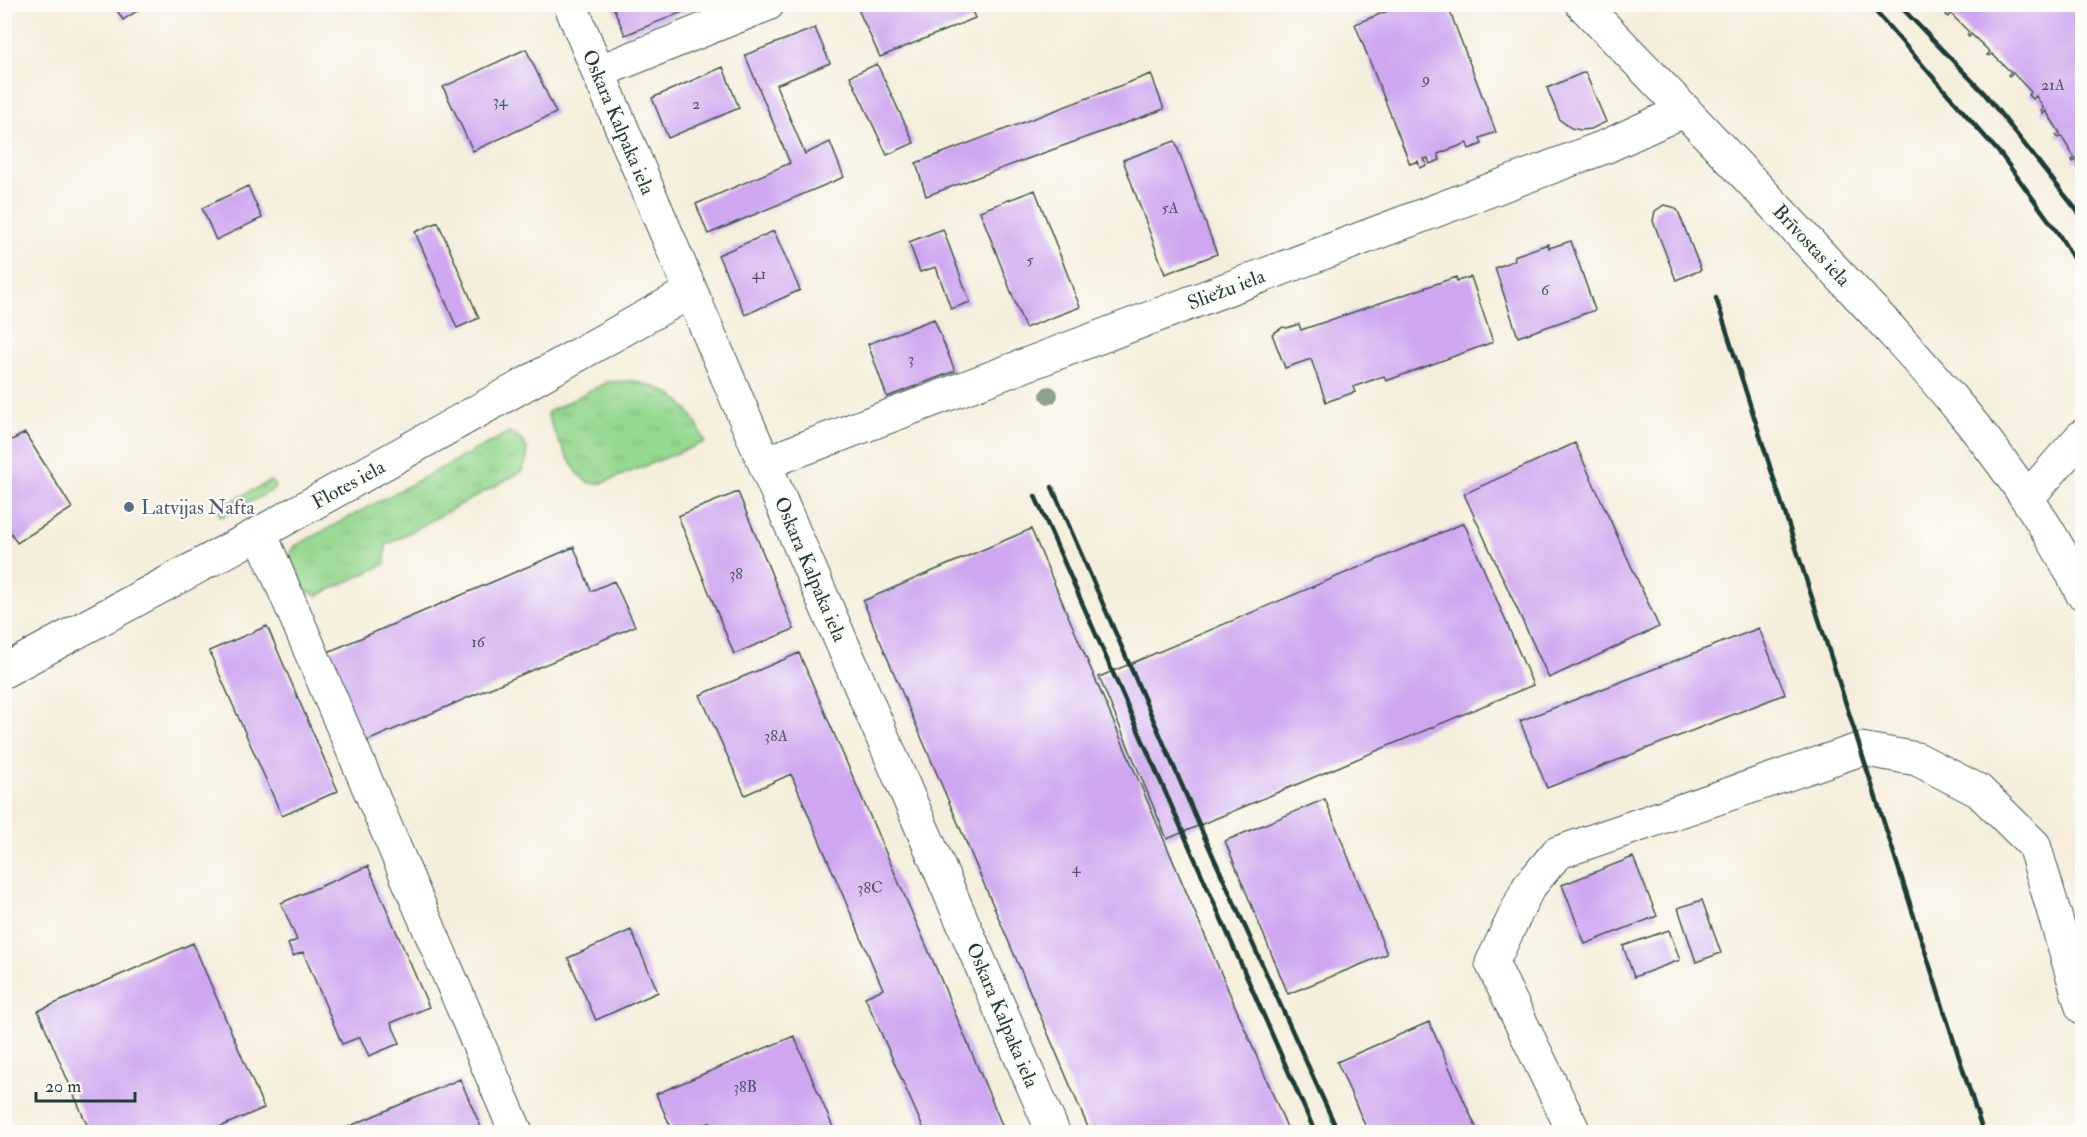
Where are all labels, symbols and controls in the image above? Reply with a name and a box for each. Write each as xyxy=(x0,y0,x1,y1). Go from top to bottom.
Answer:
street label: Oskara Kalpaka iela xyxy=(576,46,661,200)
house number: 9 xyxy=(1421,69,1430,89)
house number: 21A xyxy=(2041,75,2065,95)
house number: 34 xyxy=(493,91,509,111)
house number: 2 xyxy=(692,94,700,114)
house number: 5A xyxy=(1161,198,1179,218)
street label: Brīvostas iela xyxy=(1767,199,1857,292)
house number: 5 xyxy=(1026,250,1034,270)
street label: Sliežu iela xyxy=(1184,263,1269,316)
house number: 41 xyxy=(752,264,766,284)
house number: 6 xyxy=(1541,280,1550,300)
house number: 3 xyxy=(908,349,914,369)
street label: Flotes iela xyxy=(307,454,390,515)
street label: Oskara Kalpaka iela xyxy=(768,493,853,647)
place label: Latvijas Nafta xyxy=(141,495,256,520)
marker: Latvijas Nafta xyxy=(122,500,136,514)
house number: 38 xyxy=(729,564,743,584)
house number: 16 xyxy=(471,632,486,652)
house number: 38A xyxy=(764,726,788,746)
house number: 4 xyxy=(1072,858,1082,878)
house number: 38C xyxy=(857,878,883,898)
street label: Oskara Kalpaka iela xyxy=(960,939,1045,1093)
scale bar xyxy=(36,1065,135,1103)
text: 20 m xyxy=(45,1075,81,1098)
house number: 38B xyxy=(733,1077,757,1097)

